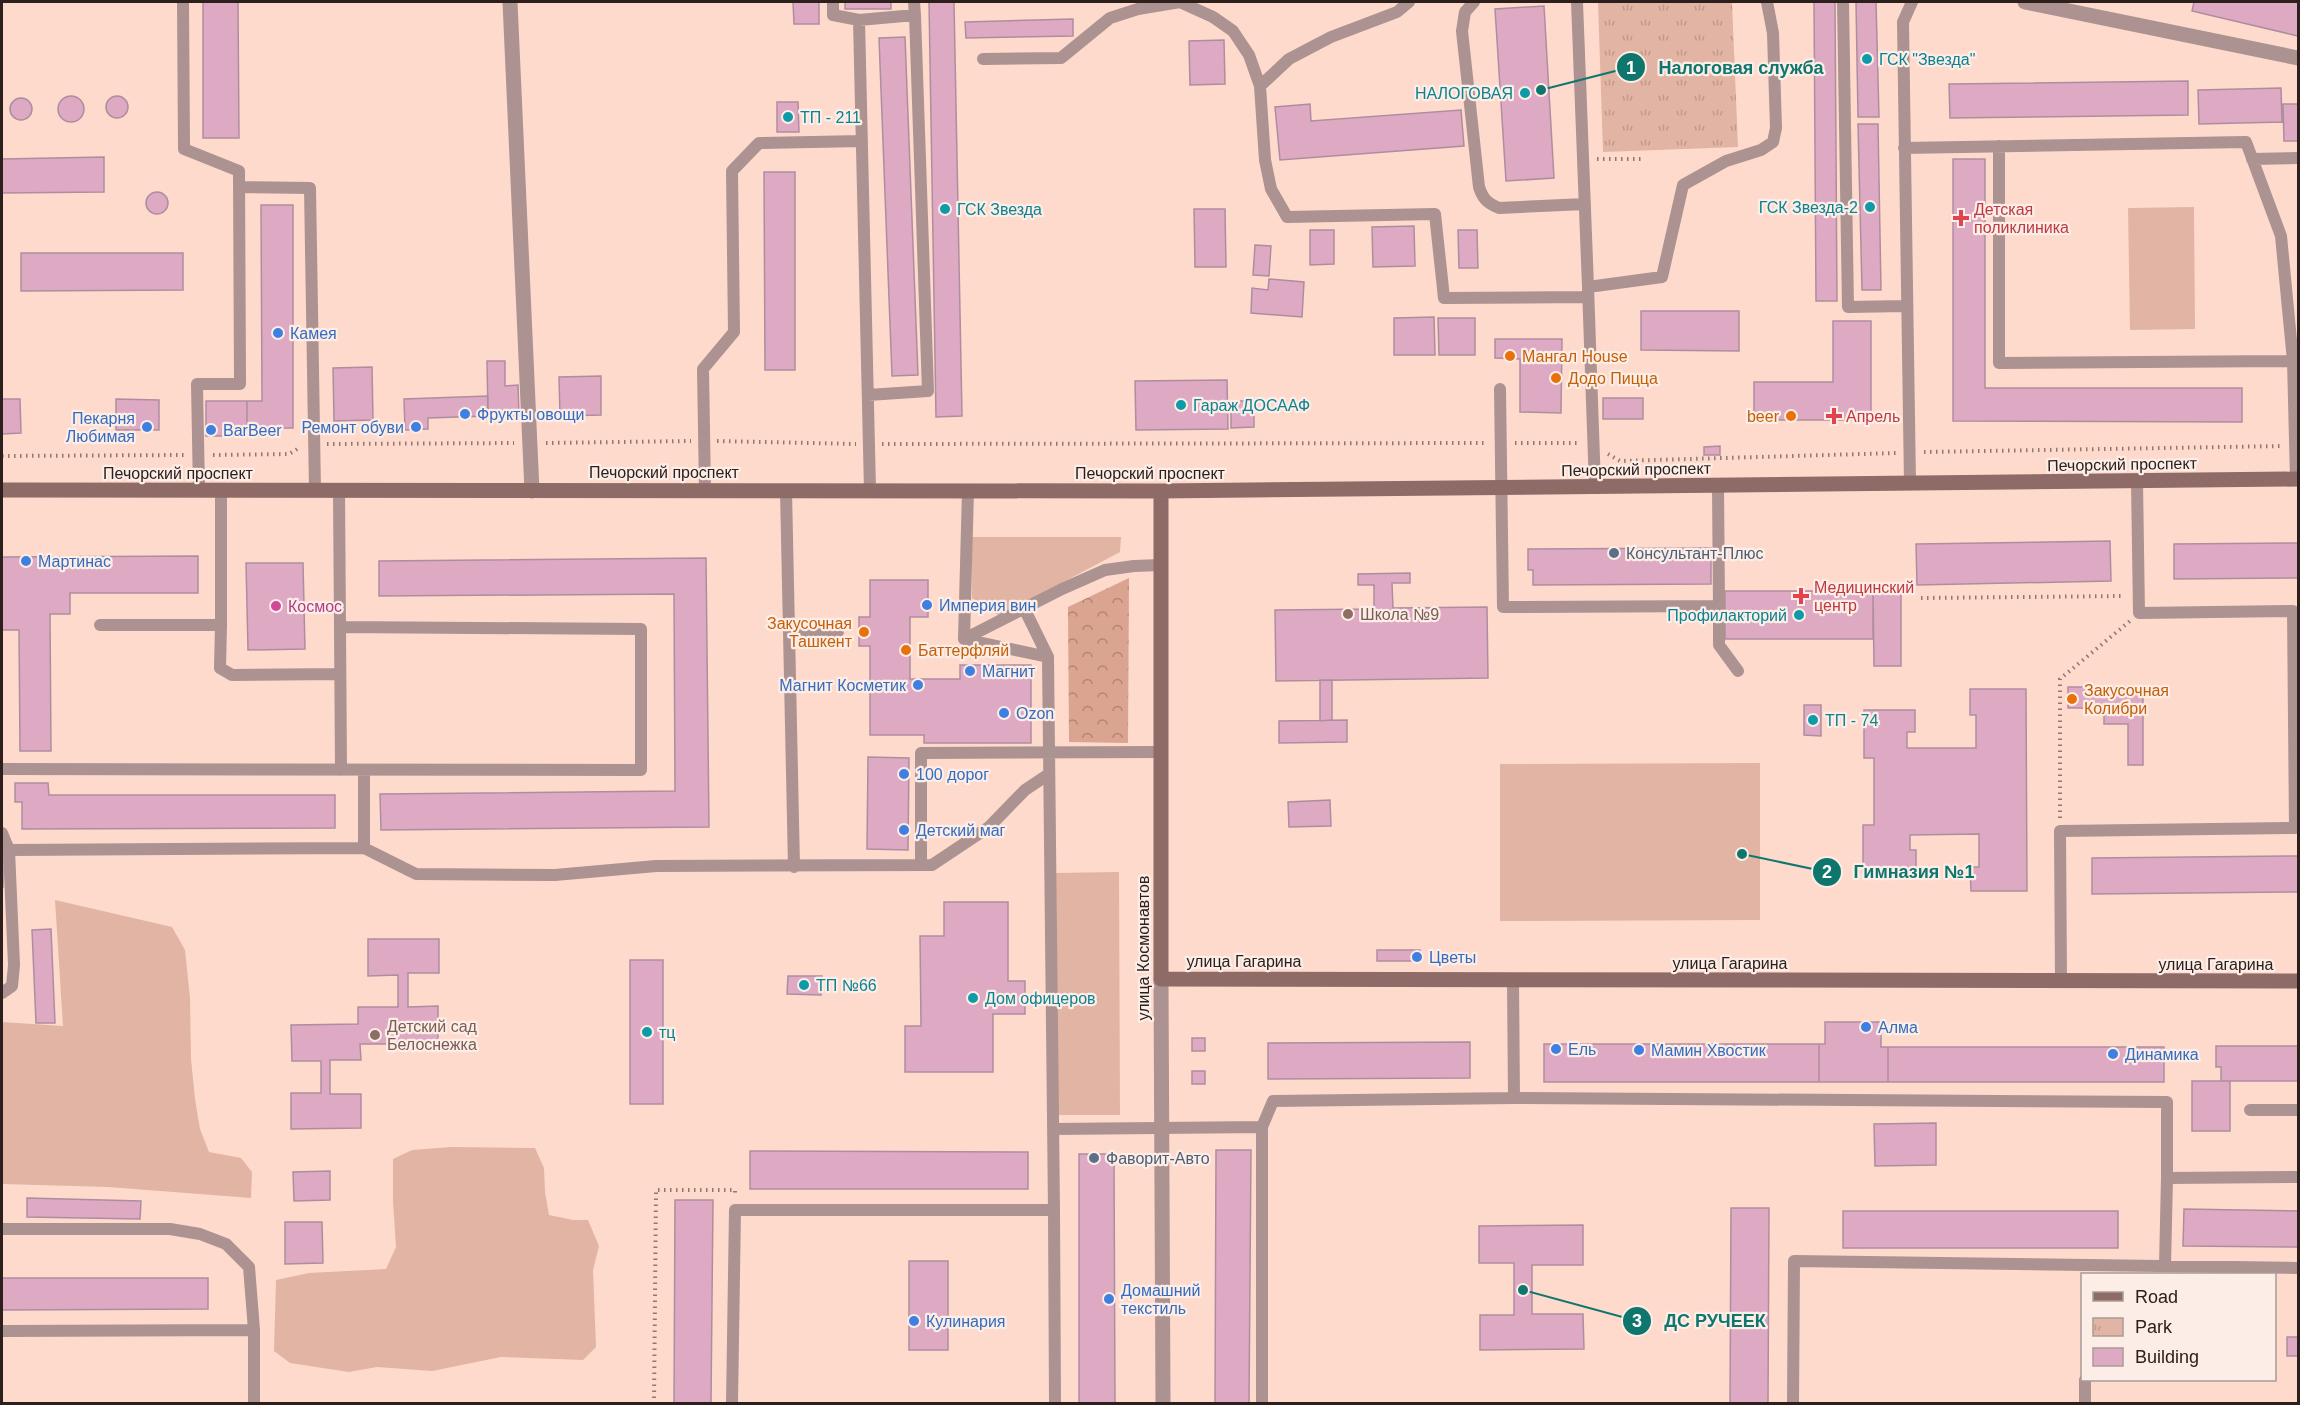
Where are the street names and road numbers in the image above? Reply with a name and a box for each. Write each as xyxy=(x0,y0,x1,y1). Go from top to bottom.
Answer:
street label: Печорский проспект xyxy=(2047,455,2198,474)
street label: Печорский проспект xyxy=(1561,460,1712,479)
street label: Печорский проспект xyxy=(589,464,740,481)
street label: Печорский проспект xyxy=(103,465,254,482)
street label: Печорский проспект xyxy=(1075,465,1226,482)
street label: улица Космонавтов xyxy=(1135,876,1152,1020)
street label: улица Гагарина xyxy=(1186,953,1302,970)
street label: улица Гагарина xyxy=(1672,955,1788,972)
street label: улица Гагарина xyxy=(2158,956,2274,973)

